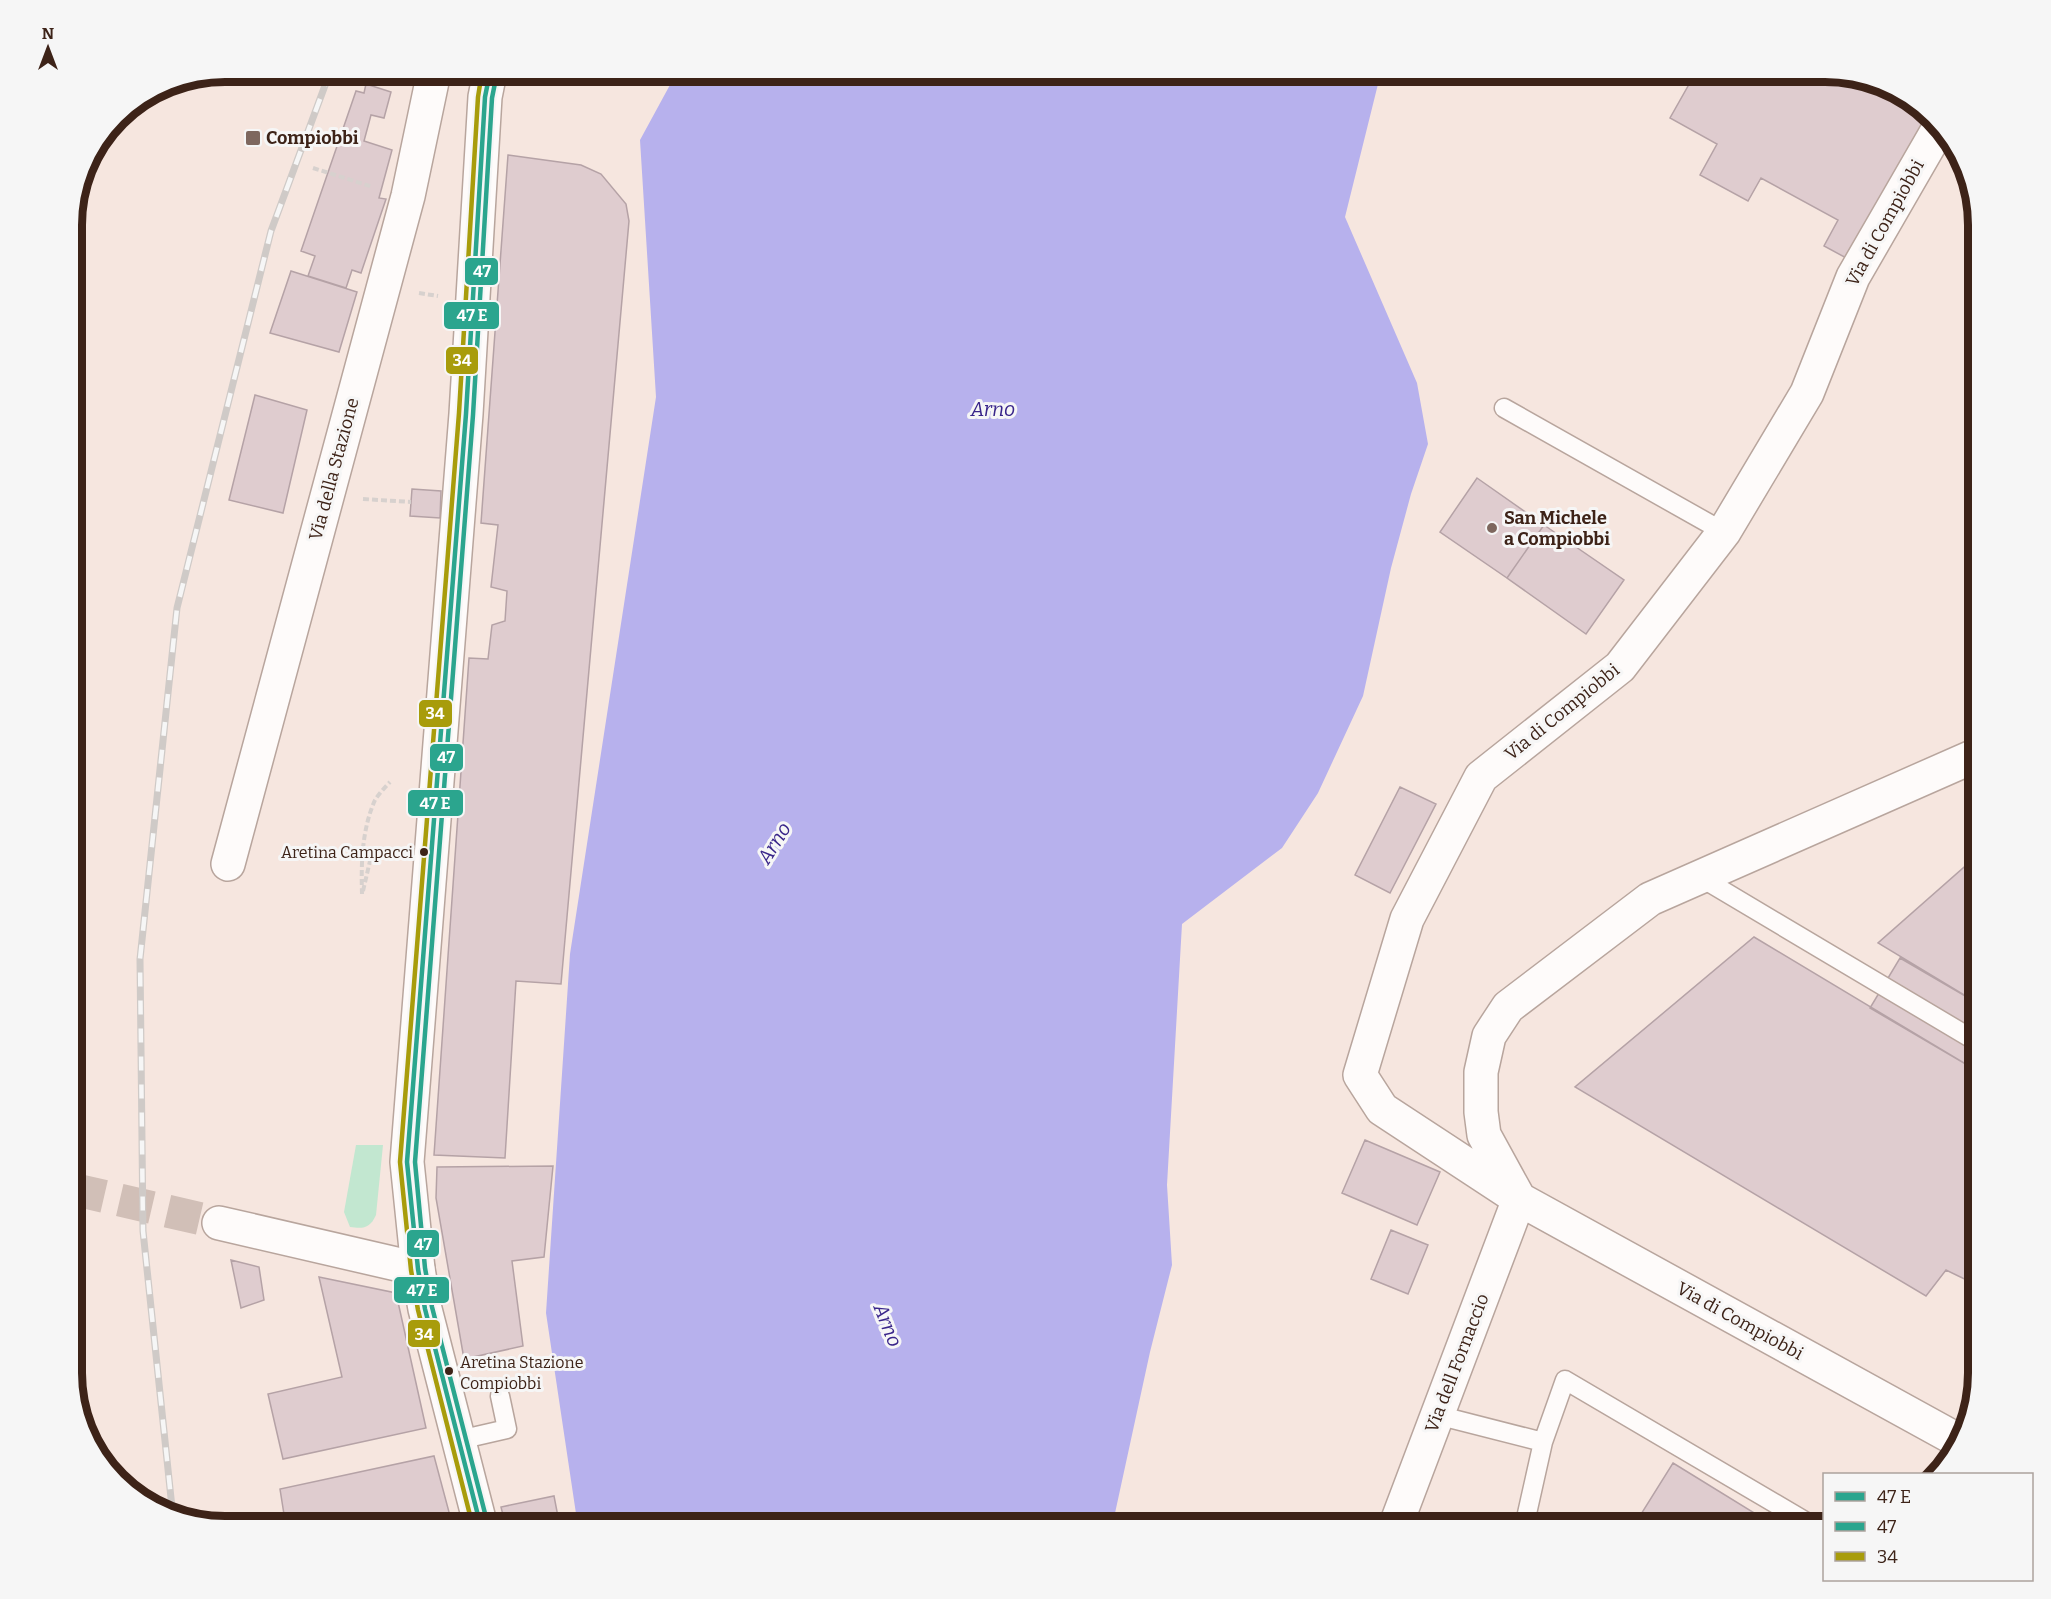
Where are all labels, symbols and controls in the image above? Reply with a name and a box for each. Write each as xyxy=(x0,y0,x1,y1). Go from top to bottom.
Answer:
north arrow xyxy=(18,18,78,78)
text: N xyxy=(42,24,54,43)
place label: Compiobbi xyxy=(266,127,359,149)
marker: Compiobbi xyxy=(244,129,262,147)
street label: Via di Compiobbi xyxy=(1841,156,1929,290)
line badge: 47 xyxy=(464,257,499,286)
text: 47 xyxy=(473,262,491,281)
line badge: 47 E xyxy=(443,301,500,330)
text: 47 E xyxy=(457,306,487,325)
line badge: 34 xyxy=(445,346,479,375)
text: 34 xyxy=(453,351,472,370)
street label: Via della Stazione xyxy=(304,395,364,543)
water label: Arno xyxy=(970,397,1015,421)
place label: San Michele a Compiobbi xyxy=(1504,507,1610,550)
marker: San Michele a Compiobbi xyxy=(1485,521,1499,535)
street label: Via di Compiobbi xyxy=(1500,659,1624,765)
line badge: 34 xyxy=(418,699,453,728)
text: 34 xyxy=(426,704,445,723)
line badge: 47 xyxy=(429,743,464,772)
text: 47 xyxy=(437,748,455,767)
line badge: 47 E xyxy=(407,789,464,817)
text: 47 E xyxy=(420,794,450,813)
water label: Arno xyxy=(752,818,796,869)
place label: Aretina Campacci xyxy=(281,843,413,862)
marker: Aretina Campacci xyxy=(418,846,430,858)
line badge: 47 xyxy=(406,1229,440,1258)
text: 47 xyxy=(414,1235,432,1254)
line badge: 47 E xyxy=(393,1276,450,1304)
street label: Via di Compiobbi xyxy=(1673,1277,1807,1365)
text: 47 E xyxy=(407,1281,437,1300)
street label: Via dell Fornaccio xyxy=(1420,1290,1494,1436)
water label: Arno xyxy=(868,1299,907,1350)
line badge: 34 xyxy=(407,1319,441,1348)
text: 34 xyxy=(415,1325,434,1344)
place label: Aretina Stazione Compiobbi xyxy=(460,1353,583,1393)
marker: Aretina Stazione Compiobbi xyxy=(443,1365,455,1377)
legend xyxy=(1823,1473,2033,1581)
text: 47 E xyxy=(1877,1486,1911,1508)
text: 47 xyxy=(1877,1516,1896,1538)
text: 34 xyxy=(1877,1546,1898,1568)

